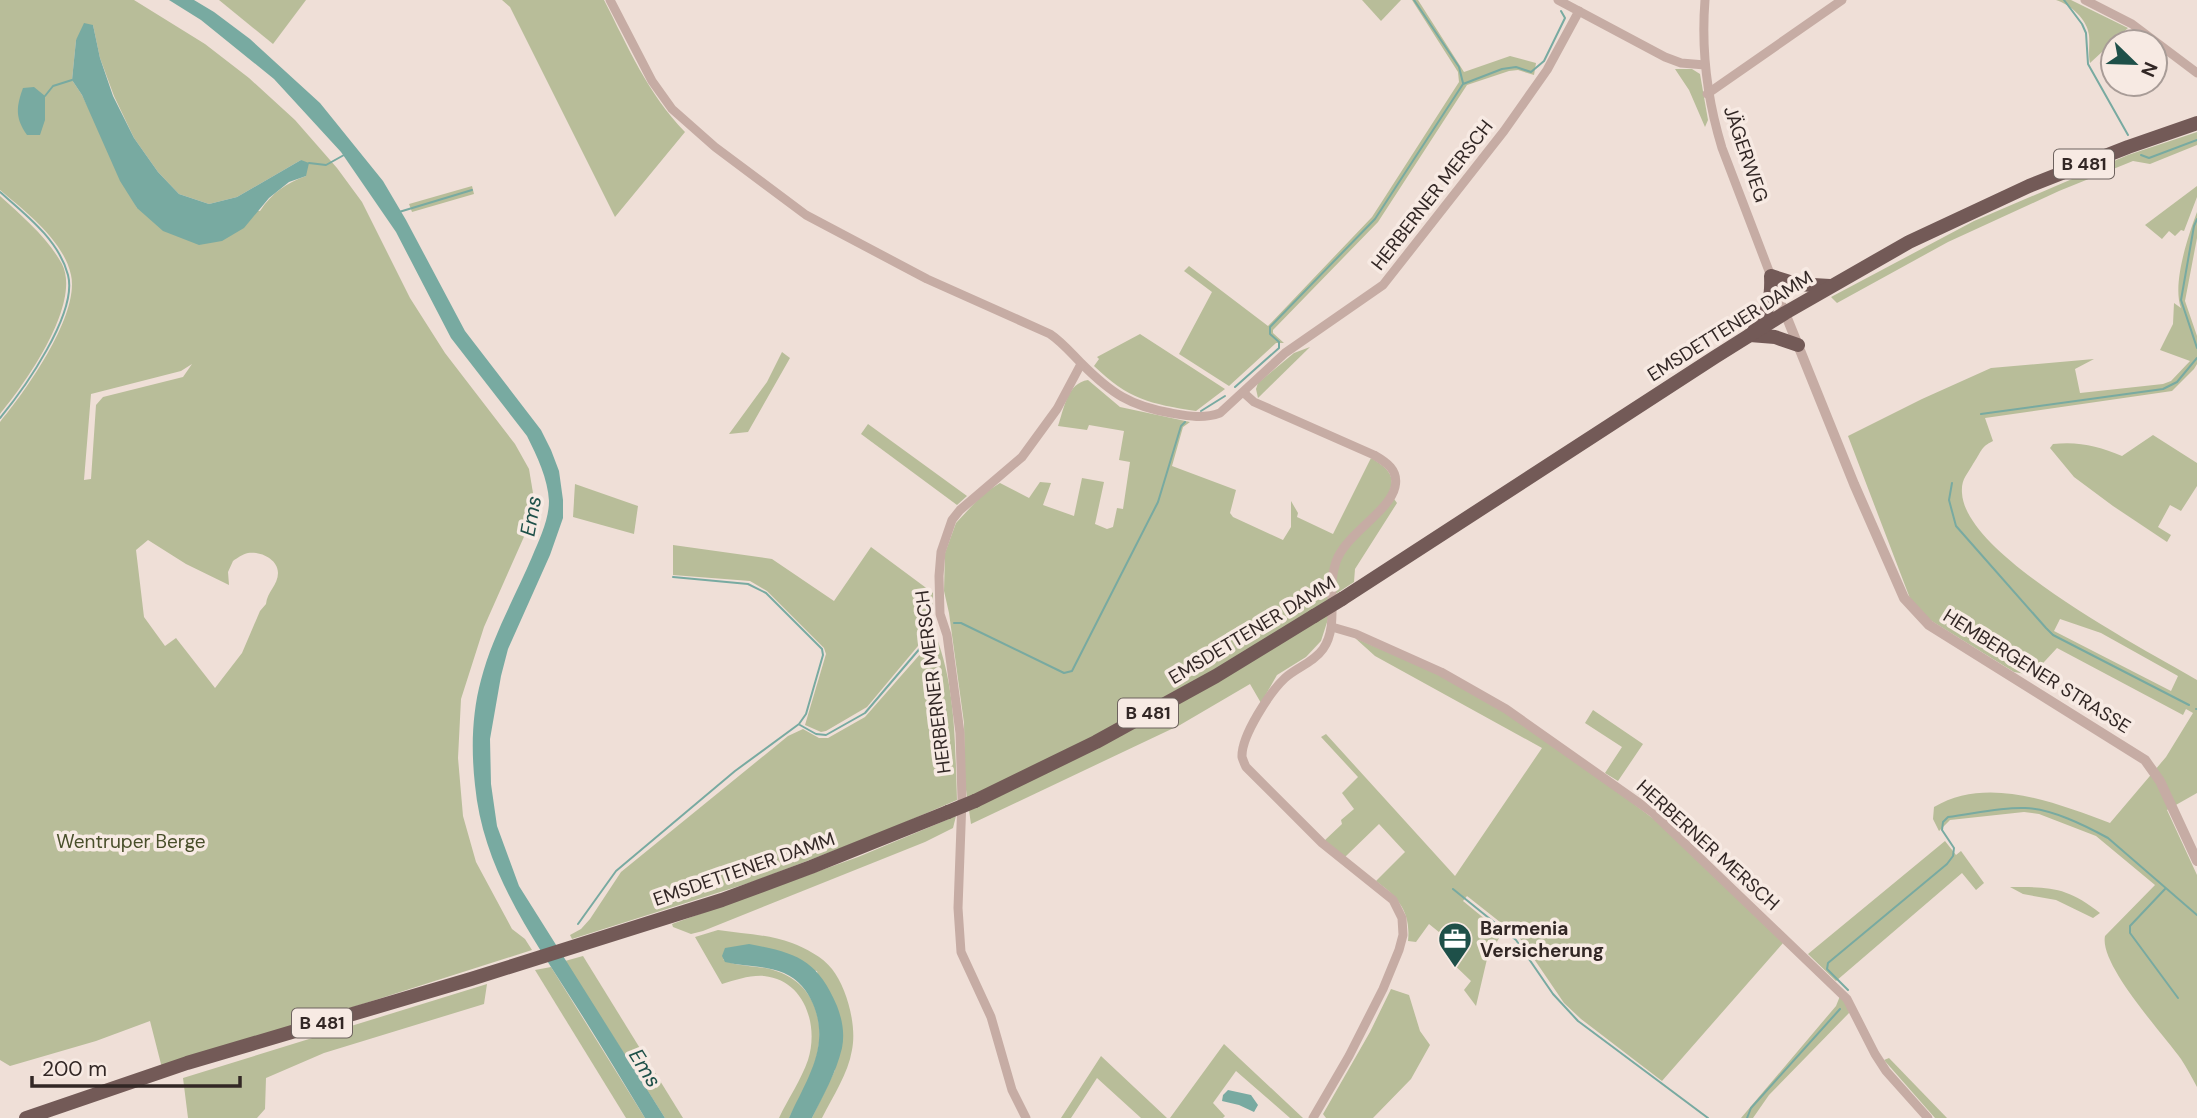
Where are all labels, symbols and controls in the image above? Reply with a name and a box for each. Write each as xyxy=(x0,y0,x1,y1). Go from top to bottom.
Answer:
north arrow xyxy=(2099,28,2169,98)
text: N xyxy=(2135,58,2163,81)
street label: JÄGERWEG xyxy=(1718,102,1774,206)
street label: HERBERNER MERSCH xyxy=(1365,115,1499,275)
road number: B 481 xyxy=(2054,149,2114,178)
street label: EMSDETTENER DAMM xyxy=(1643,265,1817,387)
water label: Ems xyxy=(514,494,548,538)
street label: EMSDETTENER DAMM xyxy=(1164,570,1340,690)
street label: HERBERNER MERSCH xyxy=(909,589,957,775)
street label: HEMBERGENER STRASSE xyxy=(1939,603,2135,739)
road number: B 481 xyxy=(1118,698,1178,728)
street label: HERBERNER MERSCH xyxy=(1631,774,1785,916)
street label: EMSDETTENER DAMM xyxy=(650,826,838,912)
park label: Wentruper Berge xyxy=(56,829,206,854)
place label: Barmenia Versicherung xyxy=(1480,916,1604,963)
office icon: Barmenia Versicherung xyxy=(1436,920,1474,969)
road number: B 481 xyxy=(292,1008,352,1038)
water label: Ems xyxy=(622,1043,668,1093)
scale bar xyxy=(32,1044,240,1088)
text: 200 m xyxy=(42,1055,107,1083)

